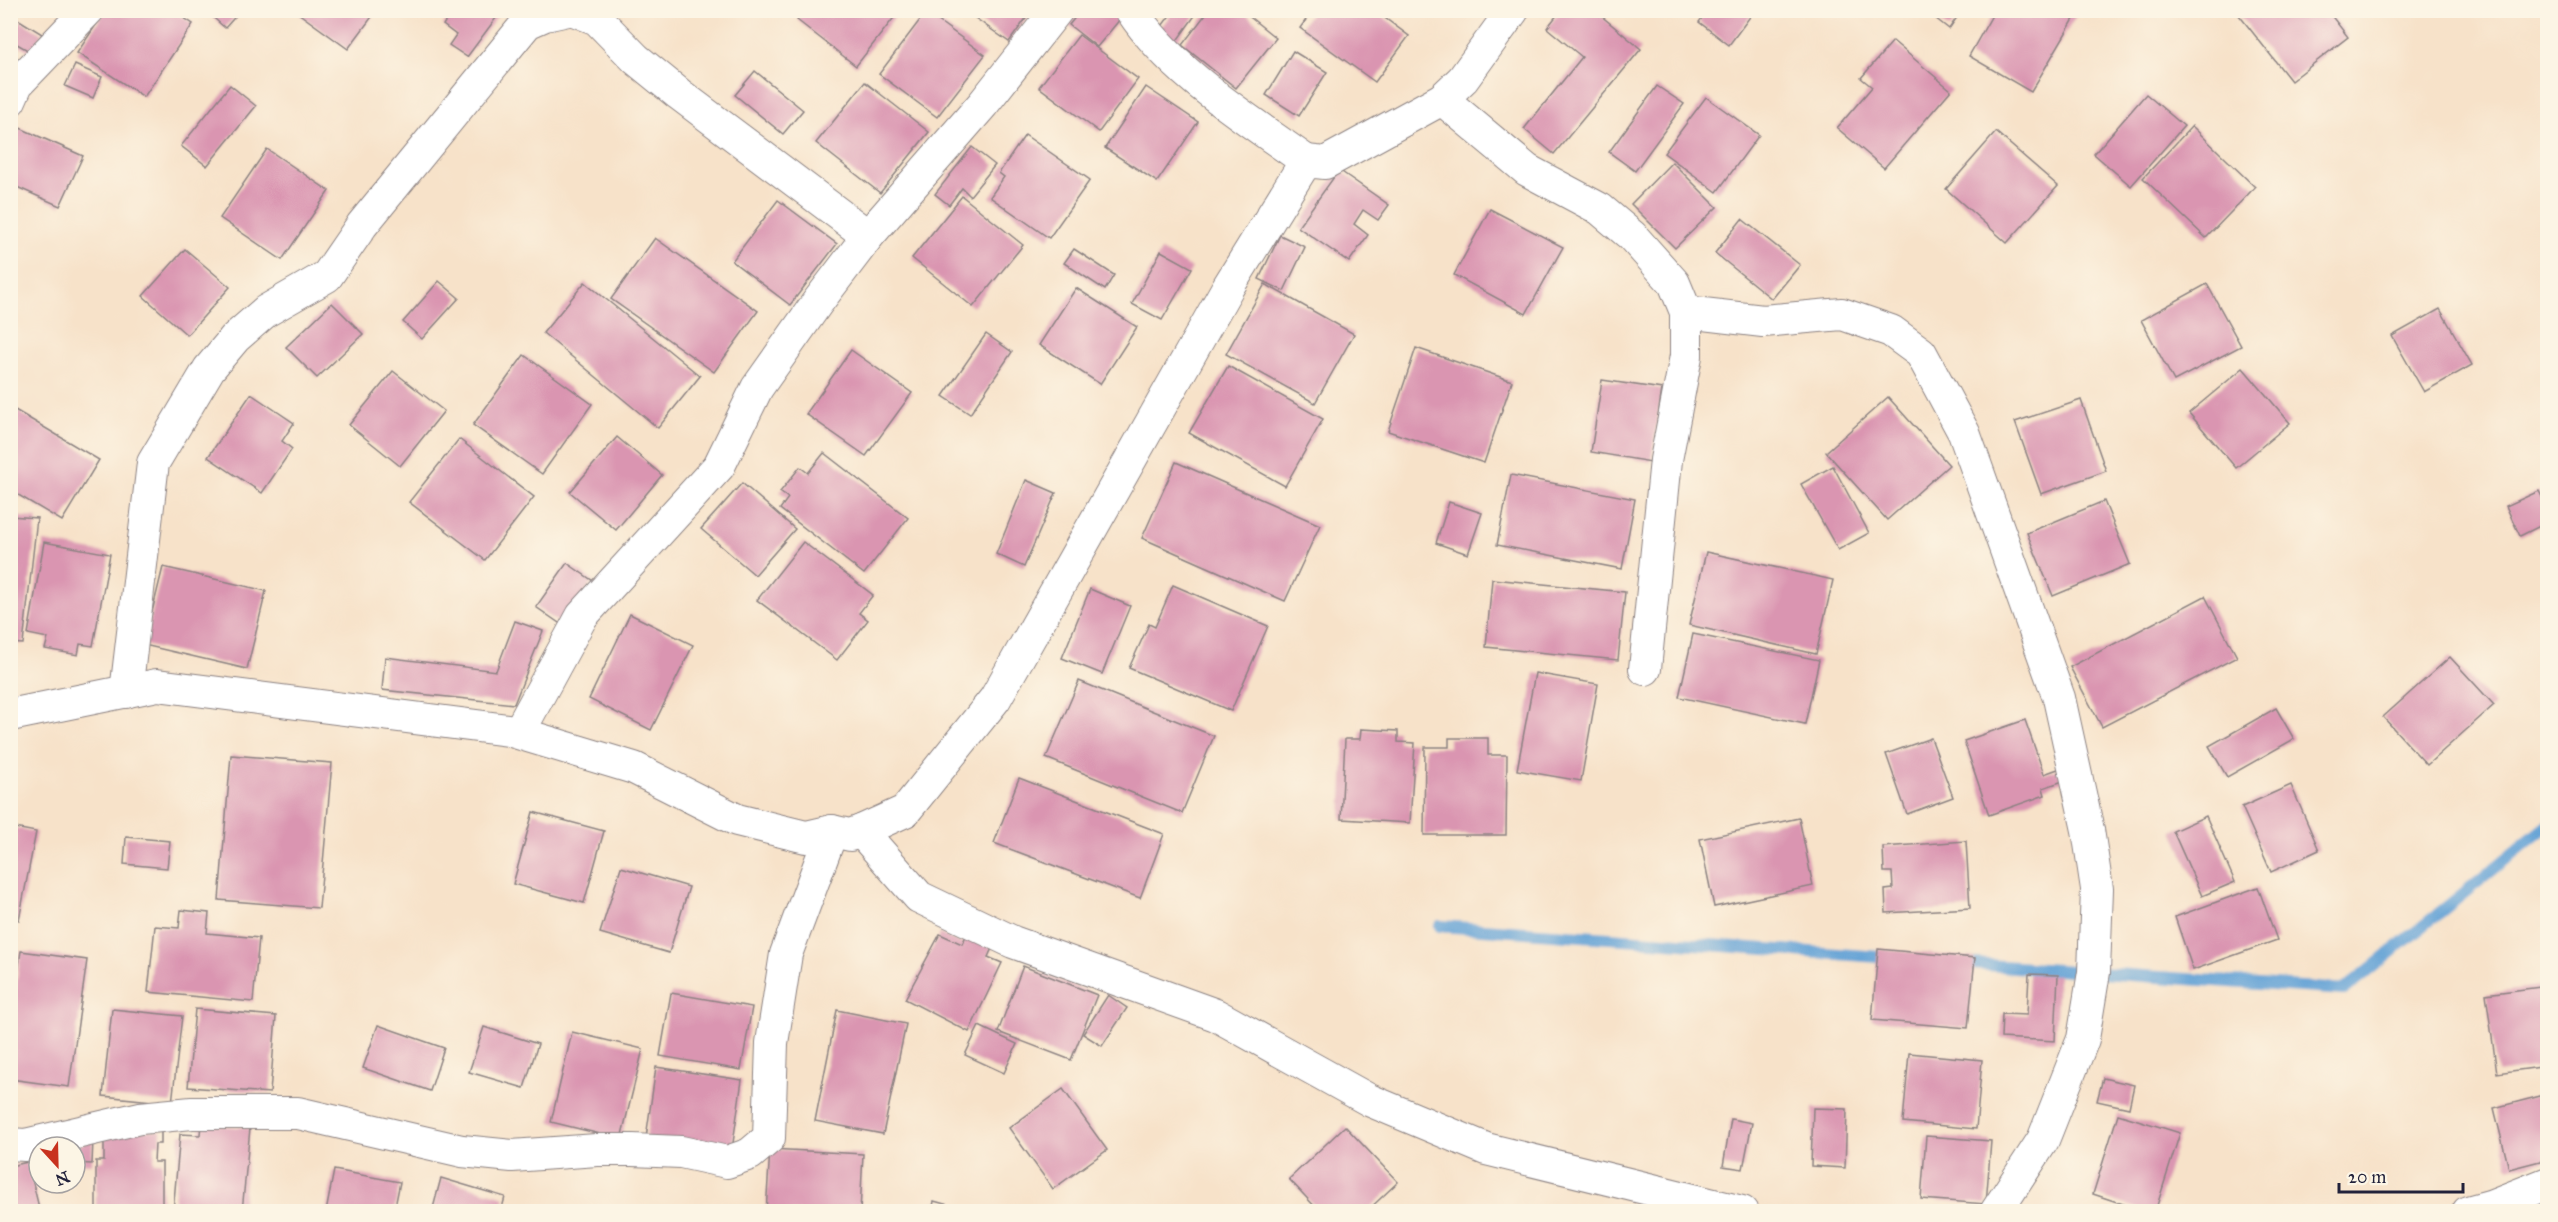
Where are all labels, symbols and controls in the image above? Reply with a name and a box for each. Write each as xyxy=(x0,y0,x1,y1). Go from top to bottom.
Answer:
north arrow xyxy=(27,1135,87,1195)
scale bar xyxy=(2339,1156,2464,1194)
text: 20 m xyxy=(2348,1166,2386,1188)
text: N xyxy=(52,1167,72,1190)

